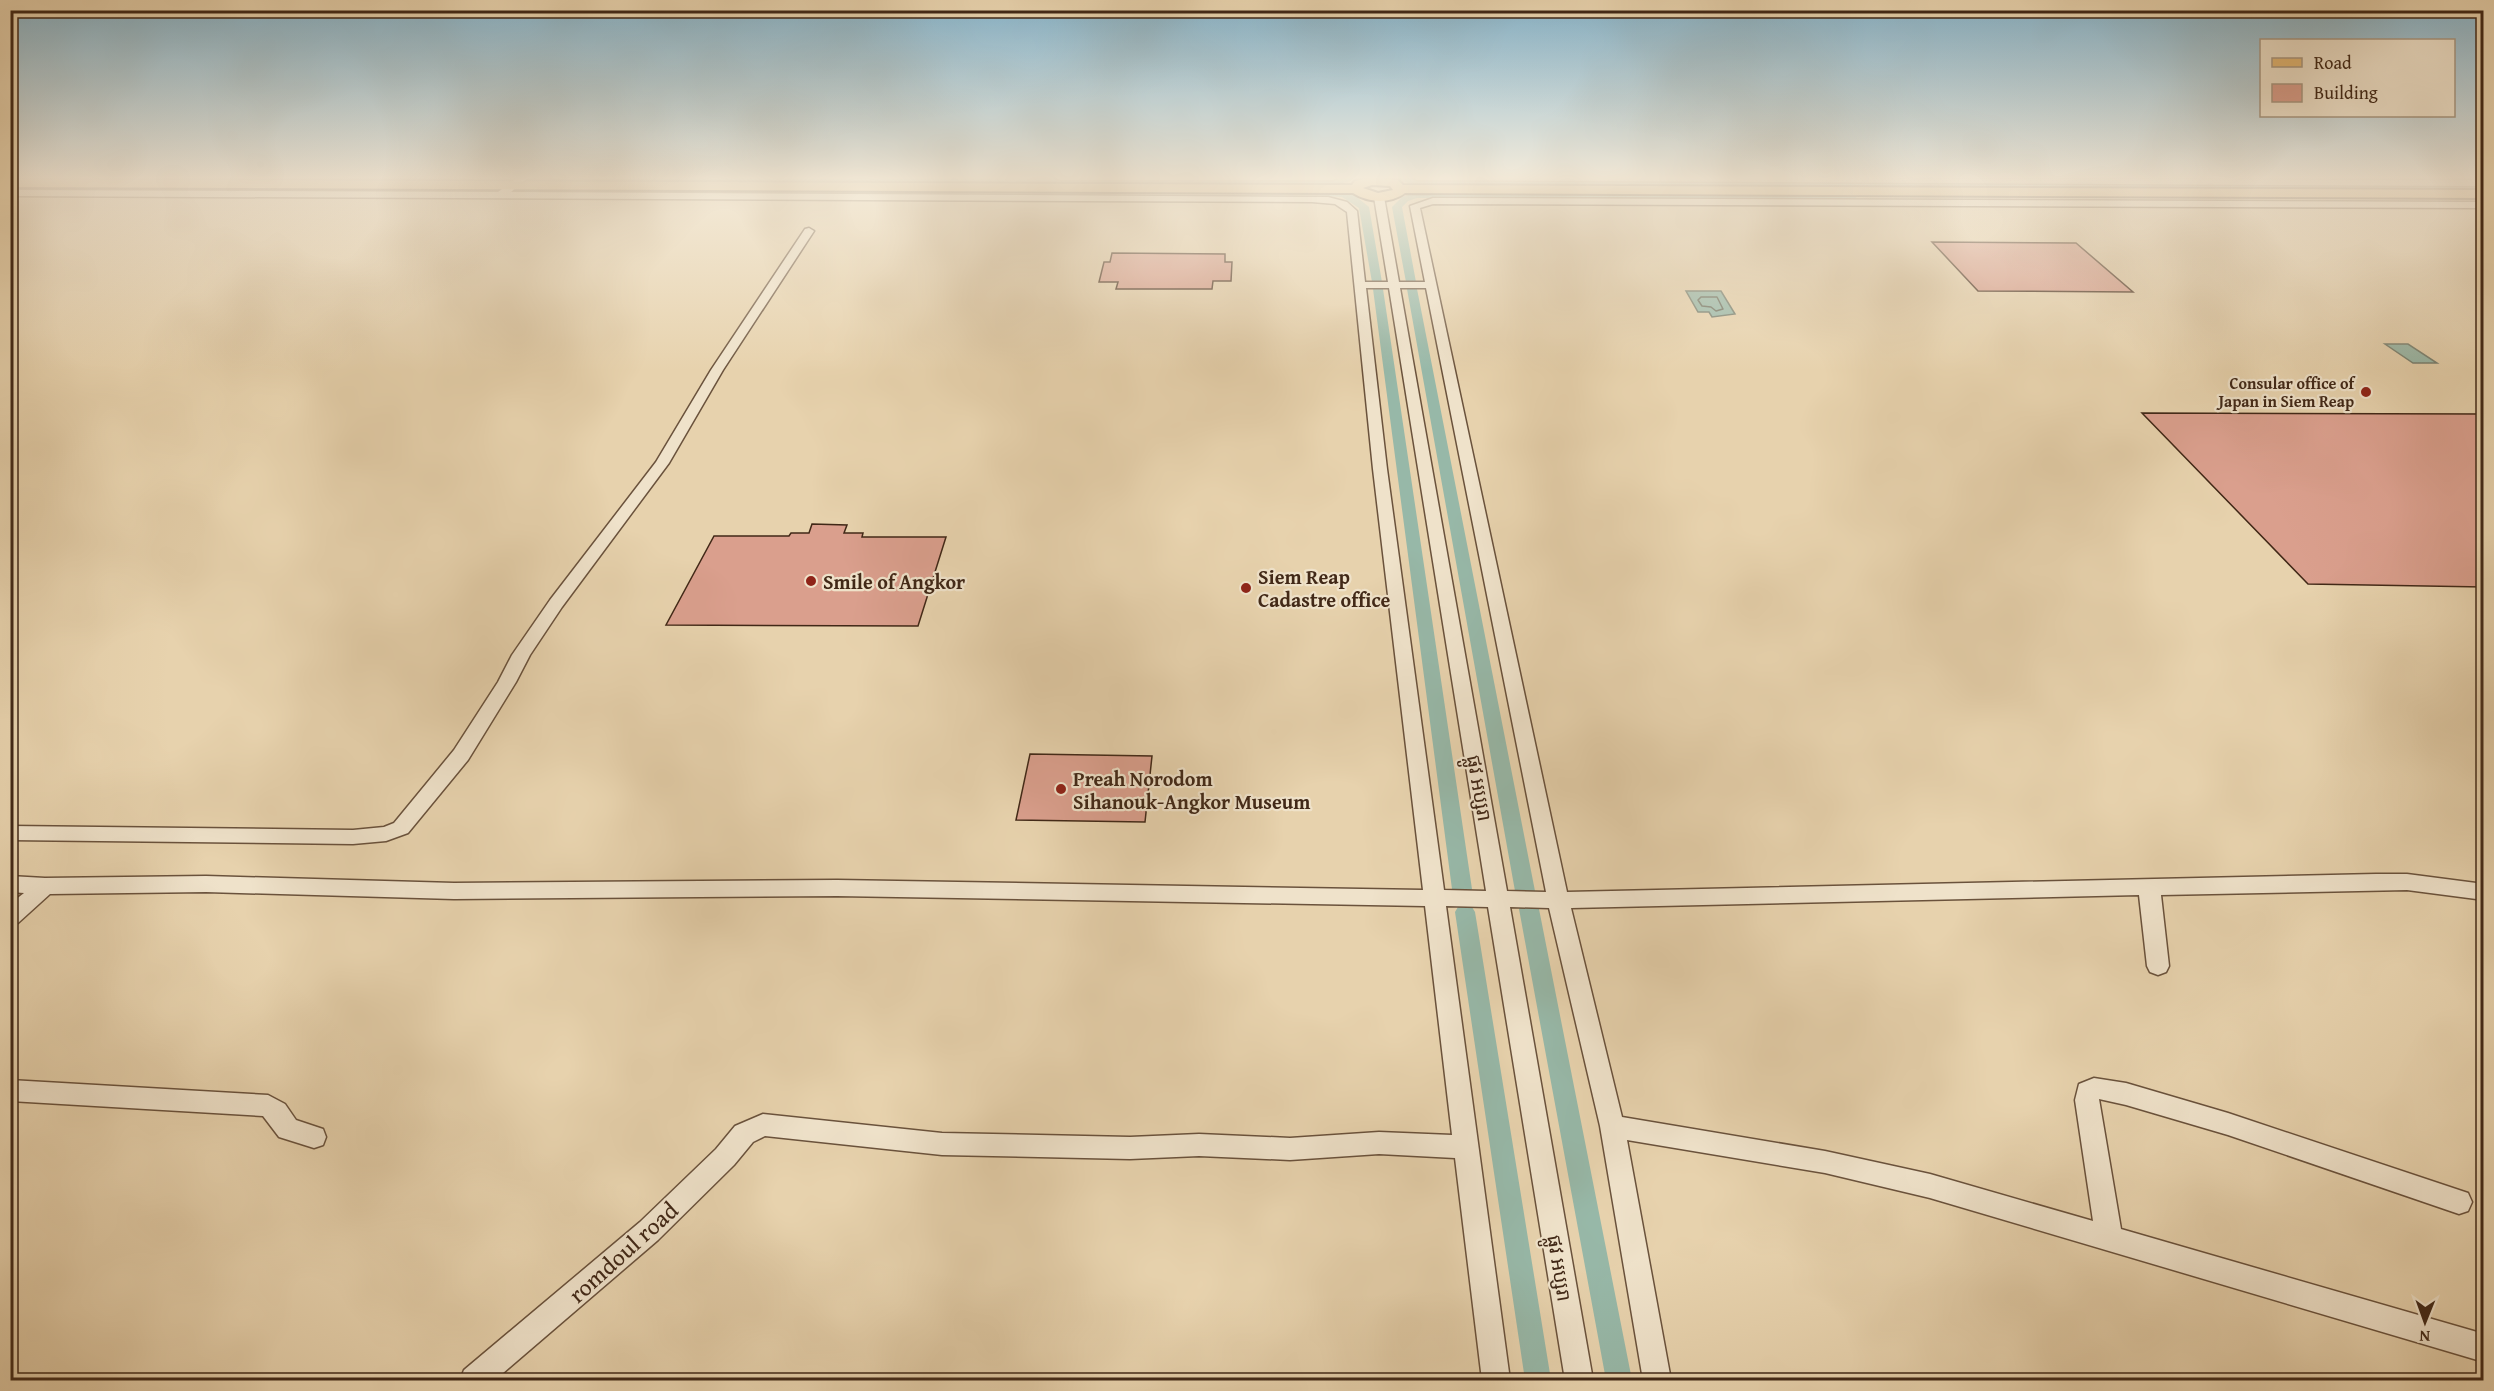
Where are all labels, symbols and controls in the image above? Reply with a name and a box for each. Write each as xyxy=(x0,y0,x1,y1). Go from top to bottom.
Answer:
legend xyxy=(2260,39,2455,117)
text: Road xyxy=(2314,49,2352,76)
text: Building xyxy=(2314,79,2378,106)
place label: Consular office of Japan in Siem Reap xyxy=(2216,371,2356,413)
marker: Consular office of Japan in Siem Reap xyxy=(2359,385,2373,399)
place label: Siem Reap Cadastre office xyxy=(1258,562,1391,614)
place label: Smile of Angkor xyxy=(823,567,965,596)
marker: Smile of Angkor xyxy=(804,574,818,588)
marker: Siem Reap Cadastre office xyxy=(1239,581,1253,595)
street label: ផ្លូវ អប្សរា xyxy=(1455,752,1500,825)
place label: Preah Norodom Sihanouk-Angkor Museum xyxy=(1073,764,1310,816)
marker: Preah Norodom Sihanouk-Angkor Museum xyxy=(1054,782,1068,796)
street label: romdoul road xyxy=(560,1193,686,1311)
street label: ផ្លូវ អប្សរា xyxy=(1536,1232,1580,1304)
north arrow xyxy=(2395,1292,2455,1352)
text: N xyxy=(2419,1325,2430,1349)

